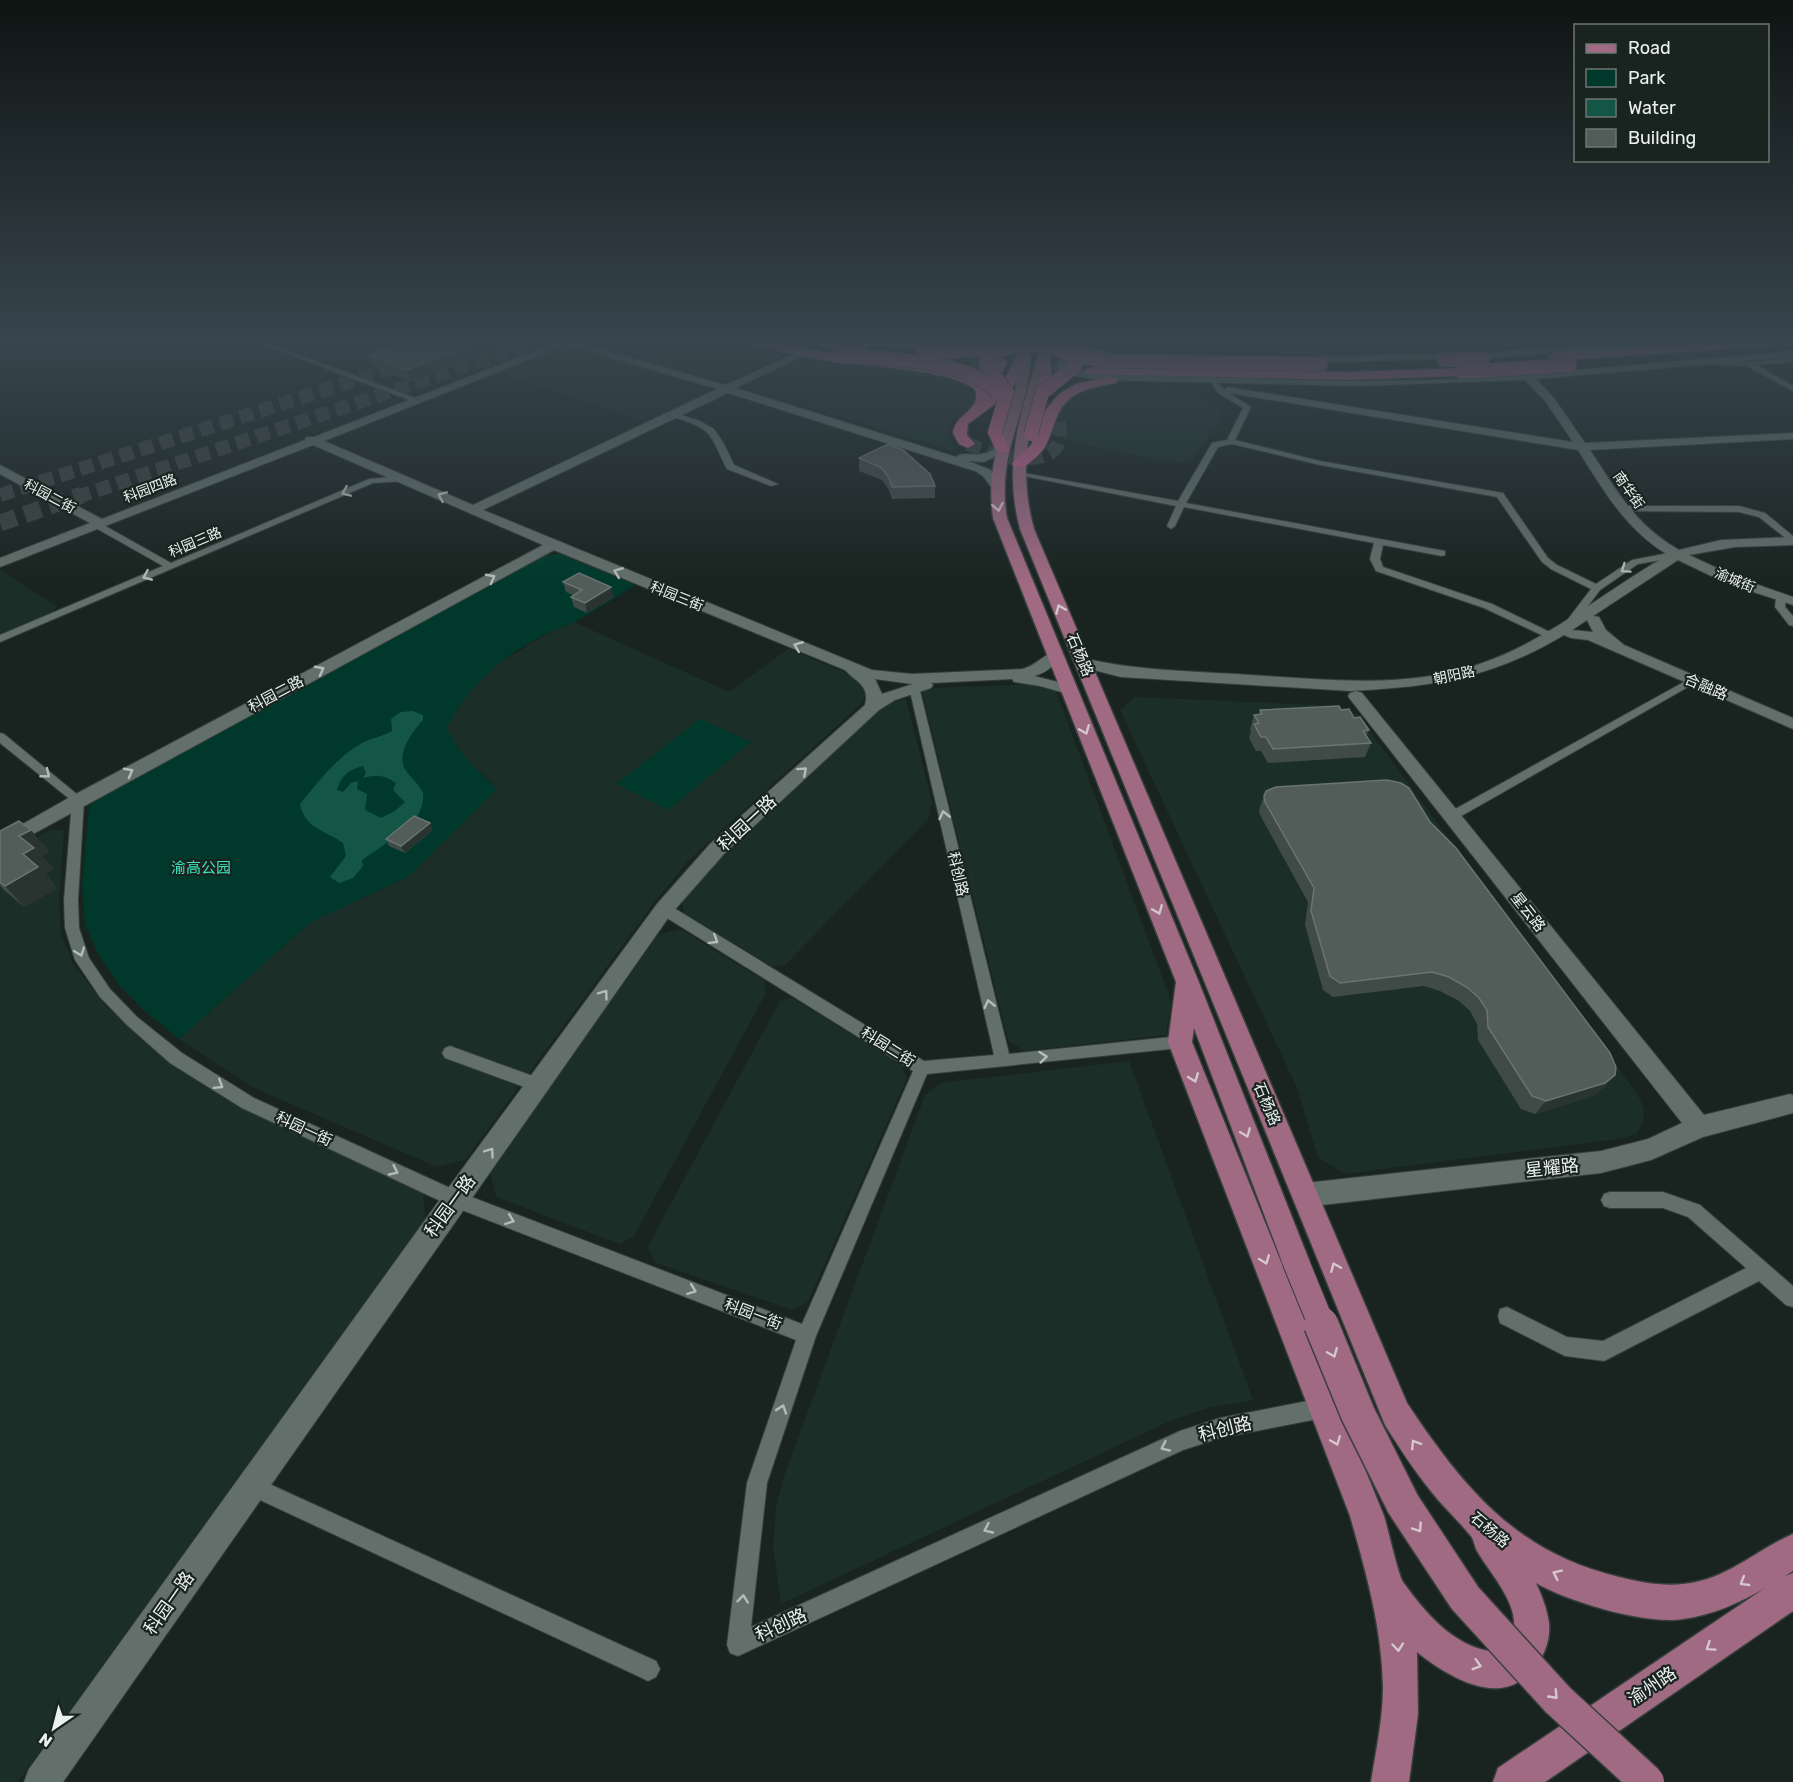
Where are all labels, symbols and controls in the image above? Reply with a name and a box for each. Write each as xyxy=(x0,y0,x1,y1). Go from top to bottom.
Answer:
legend xyxy=(1574,24,1769,162)
text: Road xyxy=(1628,37,1671,59)
text: Park xyxy=(1628,67,1666,89)
text: Water xyxy=(1628,97,1676,119)
text: Building xyxy=(1628,127,1696,149)
street label: 南华街 xyxy=(1610,468,1648,512)
street label: 科园四路 xyxy=(121,470,179,506)
street label: 科园二街 xyxy=(21,476,78,517)
one-way arrow xyxy=(342,485,353,497)
one-way arrow xyxy=(437,491,448,503)
one-way arrow xyxy=(991,501,1004,511)
street label: 科园三路 xyxy=(166,524,224,561)
one-way arrow xyxy=(1620,562,1631,573)
street label: 渝城街 xyxy=(1712,564,1757,596)
one-way arrow xyxy=(613,567,624,579)
one-way arrow xyxy=(143,569,154,581)
one-way arrow xyxy=(485,574,496,585)
street label: 科园三街 xyxy=(648,578,706,615)
one-way arrow xyxy=(1055,605,1067,616)
street label: 石杨路 xyxy=(1063,631,1097,679)
one-way arrow xyxy=(794,641,805,653)
street label: 朝阳路 xyxy=(1432,663,1476,688)
one-way arrow xyxy=(313,666,324,677)
street label: 合融路 xyxy=(1682,670,1730,704)
street label: 科园二路 xyxy=(245,672,307,716)
one-way arrow xyxy=(1078,723,1090,734)
one-way arrow xyxy=(39,767,50,778)
one-way arrow xyxy=(796,767,807,778)
one-way arrow xyxy=(123,768,133,779)
street label: 科园一路 xyxy=(713,790,781,856)
one-way arrow xyxy=(938,810,951,820)
street label: 科创路 xyxy=(944,850,972,898)
park label: 渝高公园 xyxy=(171,859,231,877)
street label: 星云路 xyxy=(1507,889,1549,935)
one-way arrow xyxy=(1151,904,1163,915)
one-way arrow xyxy=(708,932,718,944)
one-way arrow xyxy=(73,946,86,957)
one-way arrow xyxy=(597,989,608,1000)
one-way arrow xyxy=(984,1000,997,1010)
street label: 科园二街 xyxy=(858,1023,918,1071)
one-way arrow xyxy=(1038,1051,1047,1064)
one-way arrow xyxy=(1187,1072,1199,1083)
one-way arrow xyxy=(212,1078,223,1089)
street label: 石杨路 xyxy=(1250,1080,1284,1128)
street label: 科园一街 xyxy=(273,1108,335,1150)
one-way arrow xyxy=(1239,1127,1251,1138)
one-way arrow xyxy=(482,1147,493,1158)
street label: 星耀路 xyxy=(1524,1154,1580,1182)
one-way arrow xyxy=(387,1163,398,1175)
street label: 科园一路 xyxy=(420,1170,480,1242)
one-way arrow xyxy=(503,1213,514,1225)
one-way arrow xyxy=(1258,1253,1270,1264)
one-way arrow xyxy=(1330,1262,1342,1273)
one-way arrow xyxy=(685,1283,696,1295)
street label: 科园一街 xyxy=(722,1295,784,1333)
one-way arrow xyxy=(1326,1346,1338,1357)
one-way arrow xyxy=(774,1404,787,1415)
street label: 科创路 xyxy=(1196,1412,1254,1446)
one-way arrow xyxy=(1329,1435,1341,1446)
one-way arrow xyxy=(1160,1440,1171,1452)
one-way arrow xyxy=(1411,1440,1423,1450)
street label: 石杨路 xyxy=(1467,1509,1513,1551)
one-way arrow xyxy=(1411,1521,1422,1532)
one-way arrow xyxy=(983,1522,994,1534)
street label: 科园一路 xyxy=(139,1567,199,1639)
one-way arrow xyxy=(1552,1570,1563,1582)
one-way arrow xyxy=(1740,1575,1750,1587)
one-way arrow xyxy=(737,1595,749,1604)
street label: 科创路 xyxy=(752,1604,810,1646)
one-way arrow xyxy=(1706,1639,1716,1651)
one-way arrow xyxy=(1391,1643,1404,1652)
one-way arrow xyxy=(1471,1658,1482,1670)
street label: 渝州路 xyxy=(1623,1662,1681,1710)
one-way arrow xyxy=(1547,1688,1558,1699)
north arrow xyxy=(24,1698,84,1758)
text: N xyxy=(36,1729,56,1751)

